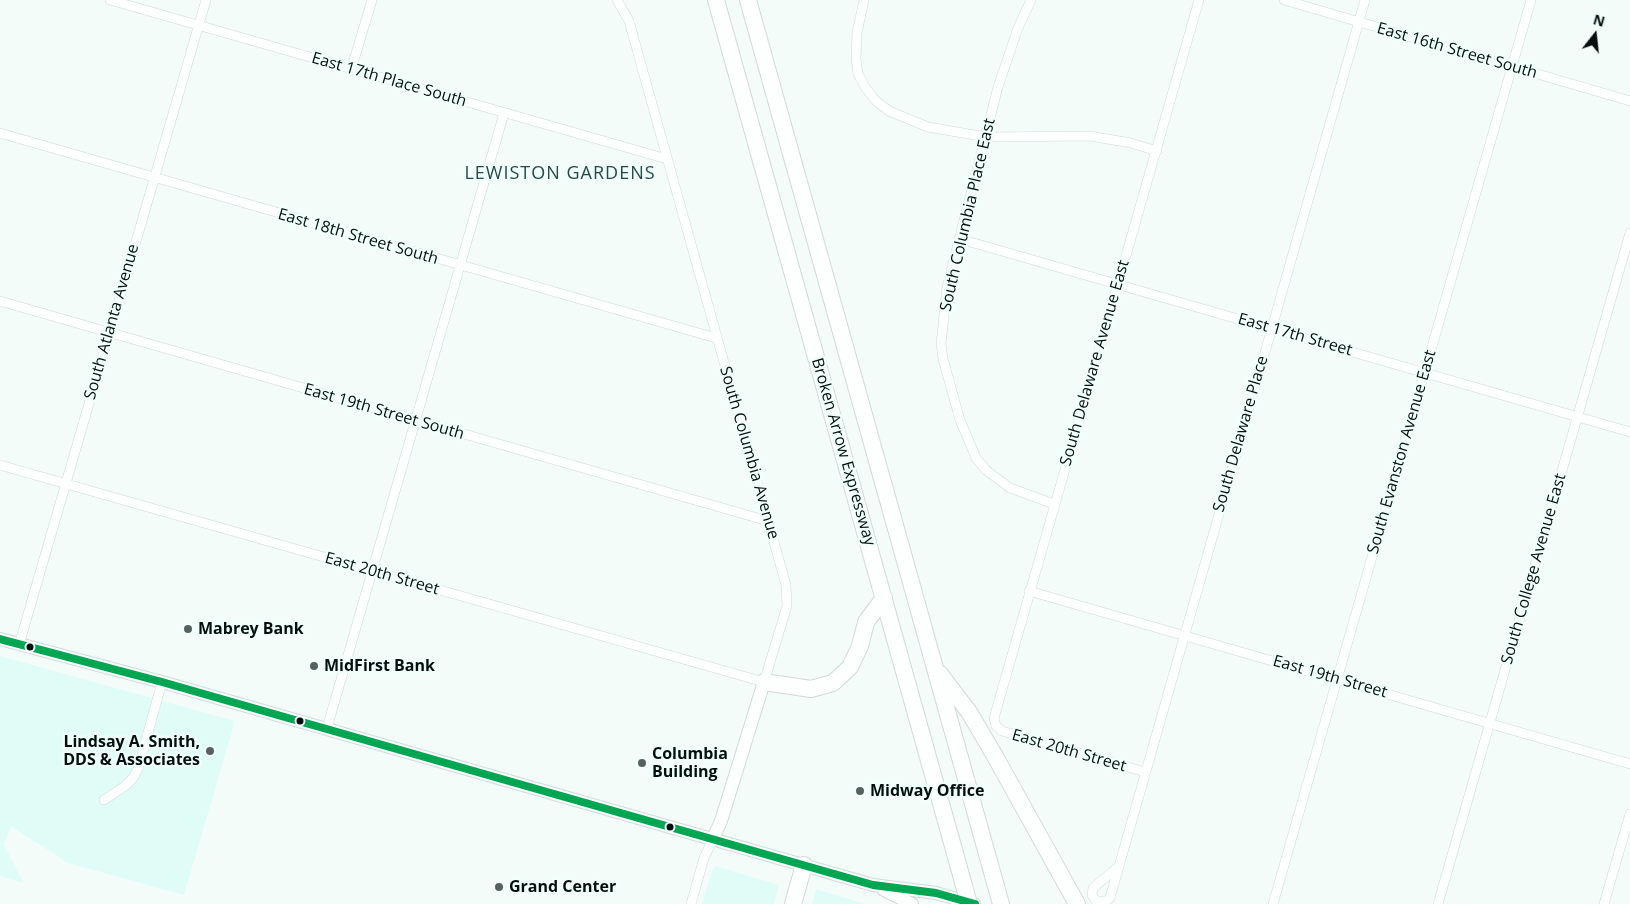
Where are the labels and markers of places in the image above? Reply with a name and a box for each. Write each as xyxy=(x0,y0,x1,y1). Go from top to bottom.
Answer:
place label: Mabrey Bank xyxy=(198,619,304,639)
marker: Mabrey Bank xyxy=(182,623,194,635)
unlabelled marker xyxy=(25,642,35,652)
place label: MidFirst Bank xyxy=(324,656,435,676)
marker: MidFirst Bank xyxy=(308,660,320,672)
unlabelled marker xyxy=(295,716,305,726)
place label: Lindsay A. Smith, DDS & Associates xyxy=(63,732,200,770)
place label: Columbia Building xyxy=(652,744,728,782)
marker: Lindsay A. Smith, DDS & Associates xyxy=(204,745,216,757)
marker: Columbia Building xyxy=(636,757,648,769)
place label: Midway Office xyxy=(870,781,984,801)
marker: Midway Office xyxy=(854,785,866,797)
unlabelled marker xyxy=(665,822,675,832)
place label: Grand Center xyxy=(509,877,616,897)
marker: Grand Center xyxy=(493,881,505,893)

